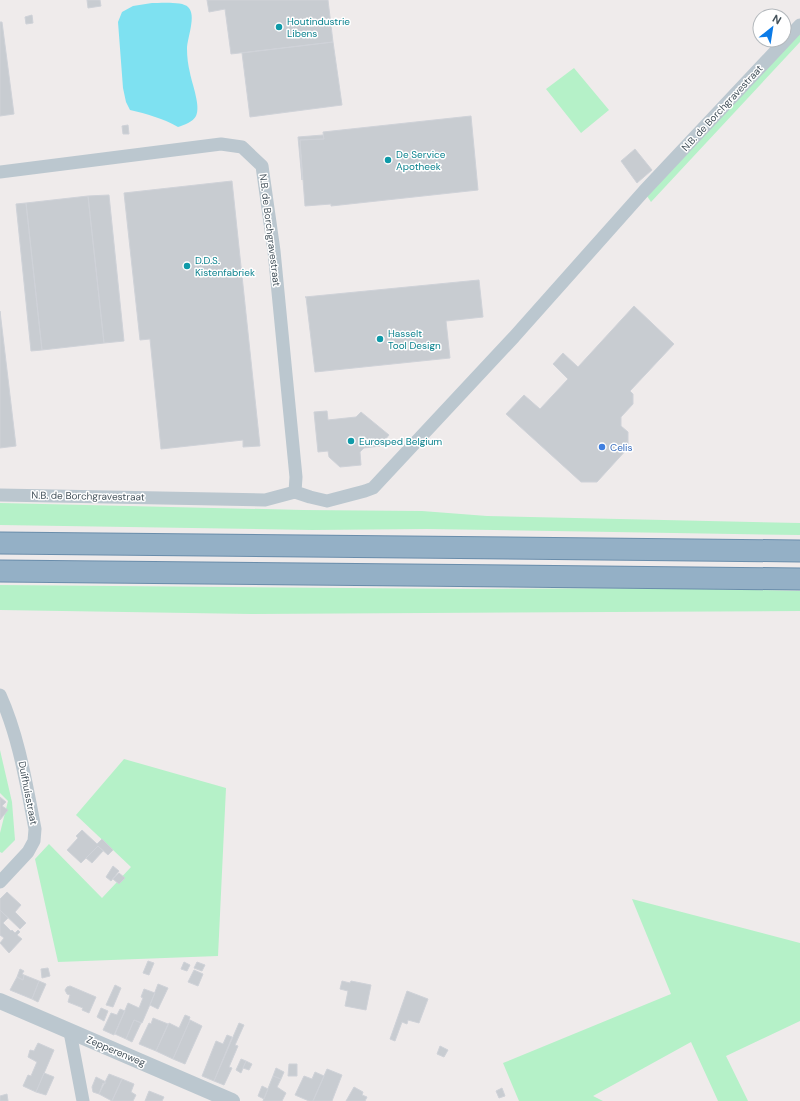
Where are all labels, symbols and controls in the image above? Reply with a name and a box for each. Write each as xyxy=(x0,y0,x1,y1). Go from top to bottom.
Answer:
north arrow xyxy=(752,8,792,48)
text: N xyxy=(770,11,784,27)
place label: Houtindustrie Libens xyxy=(287,15,350,40)
marker: Houtindustrie Libens xyxy=(274,22,284,32)
street label: N.B. de Borchgravestraat xyxy=(679,62,765,154)
place label: De Service Apotheek xyxy=(396,148,446,173)
marker: De Service Apotheek xyxy=(383,155,393,165)
street label: N.B. de Borchgravestraat xyxy=(257,173,283,287)
place label: D.D.S. Kistenfabriek xyxy=(195,254,255,279)
marker: D.D.S. Kistenfabriek xyxy=(182,261,192,271)
place label: Hasselt Tool Design xyxy=(388,327,441,352)
marker: Hasselt Tool Design xyxy=(375,334,385,344)
place label: Eurosped Belgium xyxy=(359,435,442,448)
marker: Eurosped Belgium xyxy=(346,436,356,446)
place label: Celis xyxy=(610,441,633,454)
marker: Celis xyxy=(597,442,607,452)
street label: N.B. de Borchgravestraat xyxy=(31,489,145,503)
street label: Duifhuisstraat xyxy=(15,760,41,826)
street label: Zepperenweg xyxy=(85,1033,148,1069)

